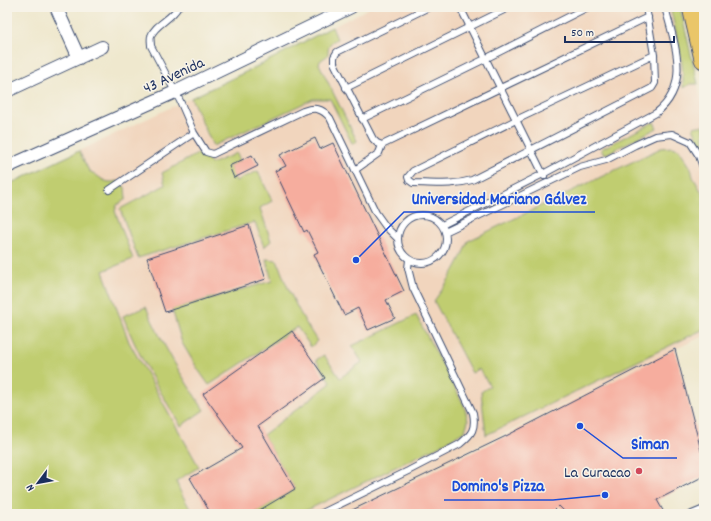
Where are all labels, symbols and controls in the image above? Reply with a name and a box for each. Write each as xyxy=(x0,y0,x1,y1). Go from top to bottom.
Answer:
scale bar xyxy=(565,18,674,44)
text: 50 m xyxy=(571,25,594,42)
street label: 43 Avenida xyxy=(140,52,209,100)
callout: Universidad Mariano Gálvez xyxy=(404,183,595,212)
text: Universidad Mariano Gálvez xyxy=(412,189,587,213)
callout: Siman xyxy=(623,429,677,458)
text: Siman xyxy=(631,434,669,458)
place label: La Curacao xyxy=(564,462,631,485)
north arrow xyxy=(18,463,58,503)
marker: La Curacao xyxy=(634,466,644,476)
callout: Domino's Pizza xyxy=(444,471,553,500)
text: Domino's Pizza xyxy=(452,476,545,500)
text: N xyxy=(23,480,39,494)

